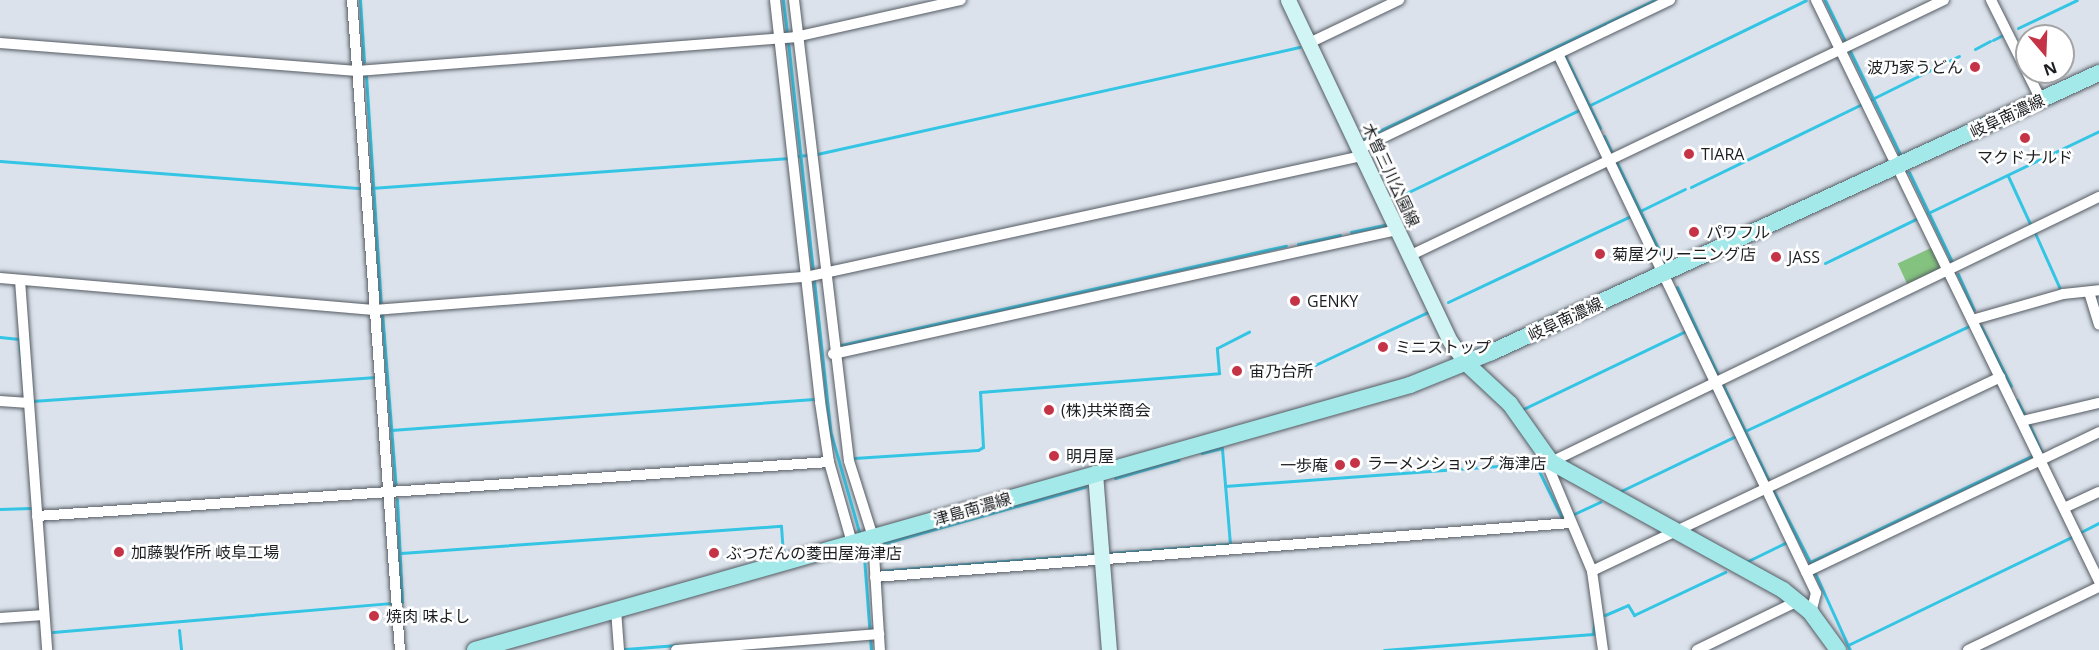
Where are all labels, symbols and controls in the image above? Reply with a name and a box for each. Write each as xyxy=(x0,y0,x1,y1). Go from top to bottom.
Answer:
north arrow xyxy=(2015,24,2075,84)
place label: 波乃家うどん xyxy=(1867,57,1963,77)
text: N xyxy=(2040,57,2060,82)
marker: 波乃家うどん xyxy=(1968,60,1982,74)
street label: 岐阜南濃線 xyxy=(1967,90,2047,142)
street label: 木曽三川公園線 xyxy=(1359,120,1423,230)
marker: マクドナルド xyxy=(2018,131,2032,145)
place label: TIARA xyxy=(1701,144,1744,164)
marker: TIARA xyxy=(1682,147,1696,161)
place label: マクドナルド xyxy=(1977,147,2073,167)
place label: パワフル xyxy=(1706,222,1770,242)
marker: パワフル xyxy=(1687,225,1701,239)
place label: 菊屋クリーニング店 xyxy=(1612,244,1756,264)
marker: 菊屋クリーニング店 xyxy=(1593,247,1607,261)
place label: JASS xyxy=(1788,247,1820,267)
marker: JASS xyxy=(1769,250,1783,264)
place label: GENKY xyxy=(1307,291,1358,311)
street label: 岐阜南濃線 xyxy=(1525,293,1605,345)
marker: GENKY xyxy=(1288,294,1302,308)
place label: ミニストップ xyxy=(1395,337,1491,357)
marker: ミニストップ xyxy=(1376,340,1390,354)
place label: 宙乃台所 xyxy=(1249,361,1313,381)
marker: 宙乃台所 xyxy=(1230,364,1244,378)
place label: (株)共栄商会 xyxy=(1061,400,1150,420)
marker: (株)共栄商会 xyxy=(1042,403,1056,417)
place label: 明月屋 xyxy=(1066,446,1114,466)
marker: 明月屋 xyxy=(1047,449,1061,463)
place label: ラーメンショップ 海津店 xyxy=(1367,453,1547,473)
place label: 一歩庵 xyxy=(1280,455,1328,475)
marker: ラーメンショップ 海津店 xyxy=(1348,456,1362,470)
marker: 一歩庵 xyxy=(1333,458,1347,472)
street label: 津島南濃線 xyxy=(931,489,1013,529)
place label: 加藤製作所 岐阜工場 xyxy=(131,542,279,562)
place label: ぶつだんの菱田屋海津店 xyxy=(726,543,902,563)
marker: 加藤製作所 岐阜工場 xyxy=(112,545,126,559)
marker: ぶつだんの菱田屋海津店 xyxy=(707,546,721,560)
place label: 焼肉 味よし xyxy=(386,606,470,626)
marker: 焼肉 味よし xyxy=(367,609,381,623)

